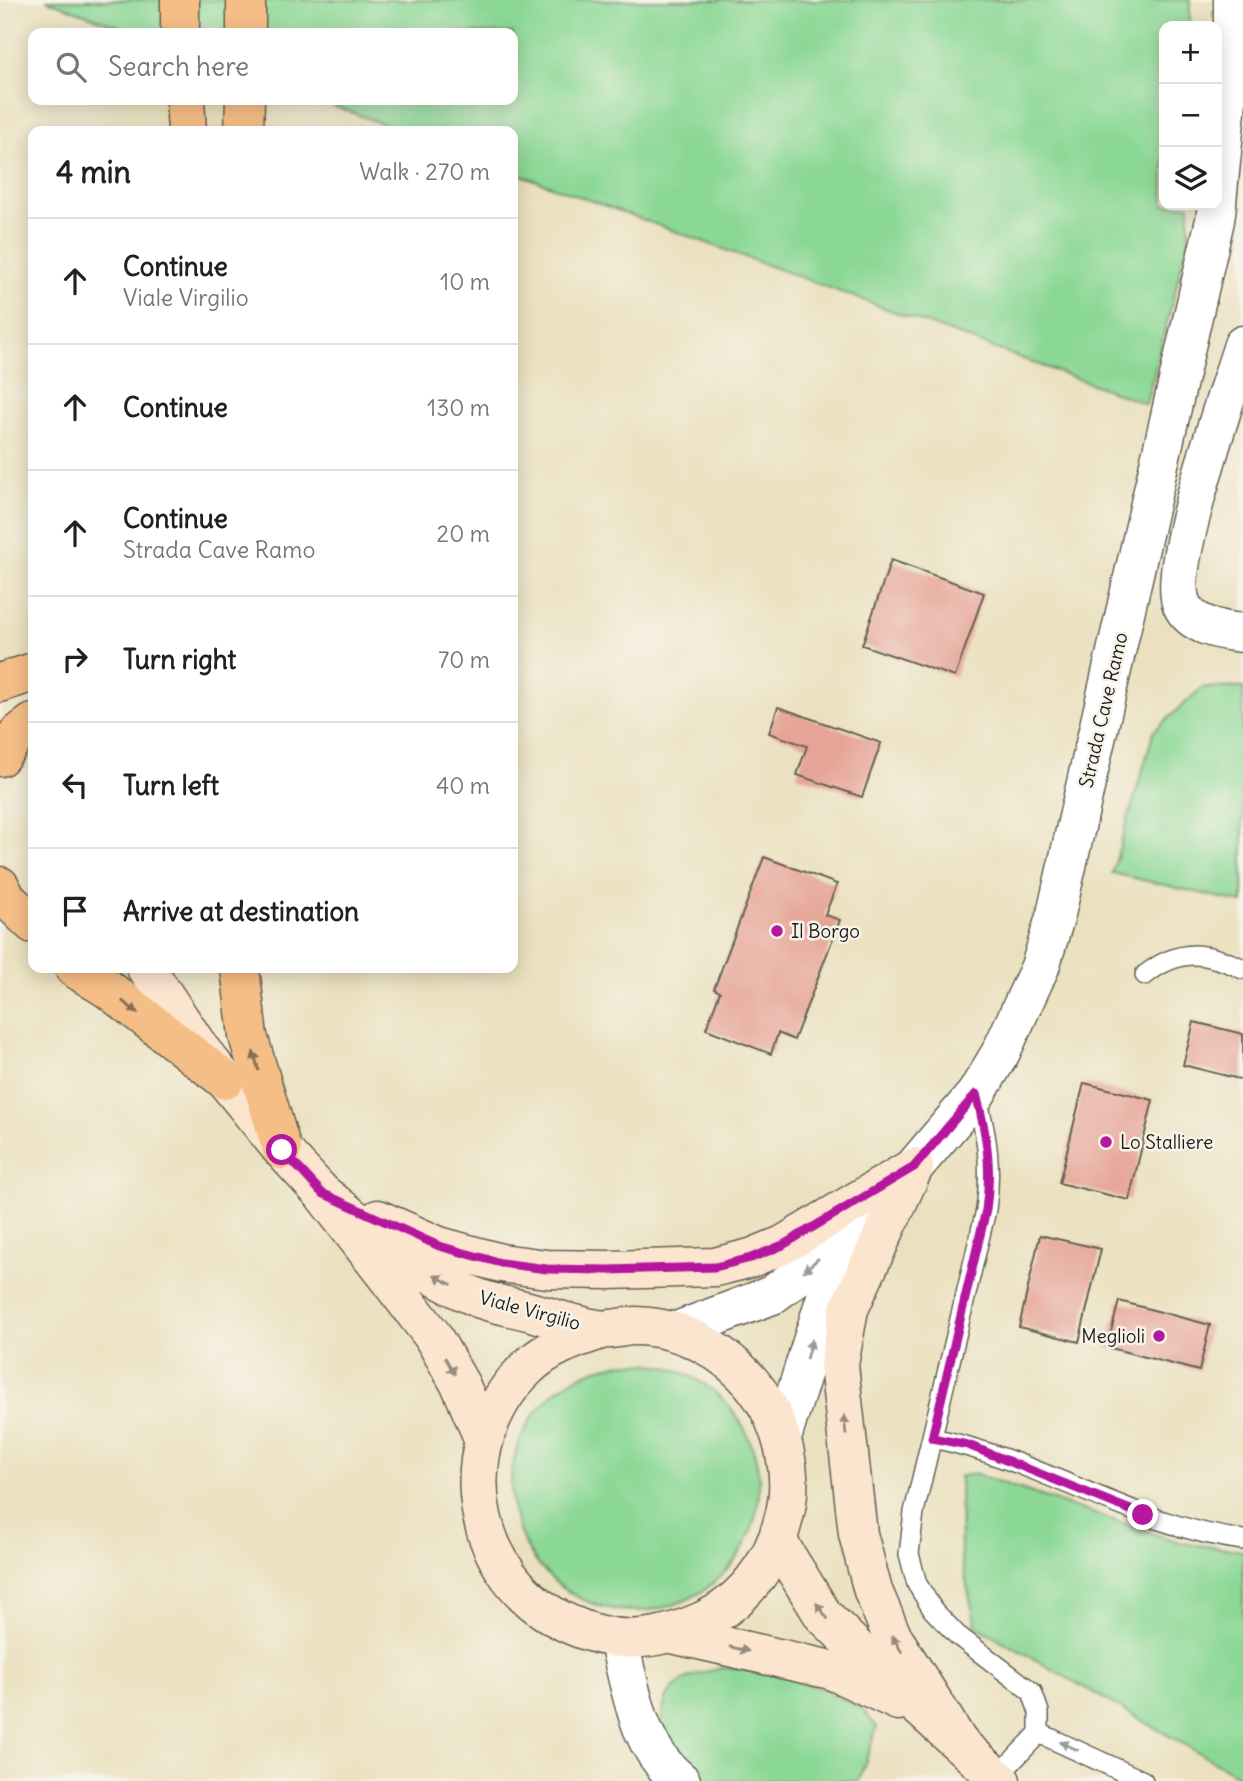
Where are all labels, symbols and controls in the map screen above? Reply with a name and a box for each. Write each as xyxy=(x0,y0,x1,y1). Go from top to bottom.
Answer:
map controls xyxy=(1159,21,1222,210)
button: + xyxy=(1159,21,1222,84)
search box xyxy=(28,28,518,105)
icon: search xyxy=(52,48,90,86)
text: Search here xyxy=(108,50,249,83)
button: − xyxy=(1159,84,1222,147)
button: layers xyxy=(1159,147,1222,210)
text: 4 min xyxy=(56,153,131,191)
text: Walk · 270 m xyxy=(359,157,490,186)
text: Continue xyxy=(123,250,228,283)
icon: ahead xyxy=(56,262,94,300)
text: 10 m xyxy=(440,267,490,296)
text: Viale Virgilio xyxy=(123,283,249,312)
icon: ahead xyxy=(56,388,94,426)
text: Continue xyxy=(123,391,228,424)
text: 130 m xyxy=(427,393,490,422)
text: Continue xyxy=(123,502,228,535)
icon: ahead xyxy=(56,514,94,552)
text: 20 m xyxy=(437,519,490,548)
text: Strada Cave Ramo xyxy=(123,535,315,564)
street label: Strada Cave Ramo xyxy=(1073,630,1133,790)
icon: right xyxy=(56,640,94,678)
text: Turn right xyxy=(123,643,236,676)
text: 70 m xyxy=(438,645,490,674)
icon: left xyxy=(56,766,94,804)
text: Turn left xyxy=(123,769,219,802)
text: 40 m xyxy=(436,771,490,800)
icon: arrive xyxy=(56,892,94,930)
text: Arrive at destination xyxy=(123,895,359,928)
place label: Il Borgo xyxy=(791,919,860,943)
marker: Il Borgo xyxy=(769,923,785,939)
one-way arrow xyxy=(121,999,139,1014)
one-way arrow xyxy=(250,1050,260,1071)
place label: Lo Stalliere xyxy=(1120,1130,1213,1154)
route start xyxy=(266,1134,297,1165)
marker: Lo Stalliere xyxy=(1098,1134,1114,1150)
one-way arrow xyxy=(803,1257,820,1272)
one-way arrow xyxy=(433,1274,453,1286)
street label: Viale Virgilio xyxy=(477,1285,583,1335)
place label: Meglioli xyxy=(1081,1324,1145,1348)
marker: Meglioli xyxy=(1151,1328,1167,1344)
one-way arrow xyxy=(804,1339,814,1360)
one-way arrow xyxy=(443,1357,456,1376)
one-way arrow xyxy=(840,1413,851,1435)
route end xyxy=(1127,1499,1158,1530)
one-way arrow xyxy=(815,1602,829,1620)
one-way arrow xyxy=(891,1635,903,1654)
one-way arrow xyxy=(728,1643,750,1654)
one-way arrow xyxy=(1059,1741,1079,1752)

